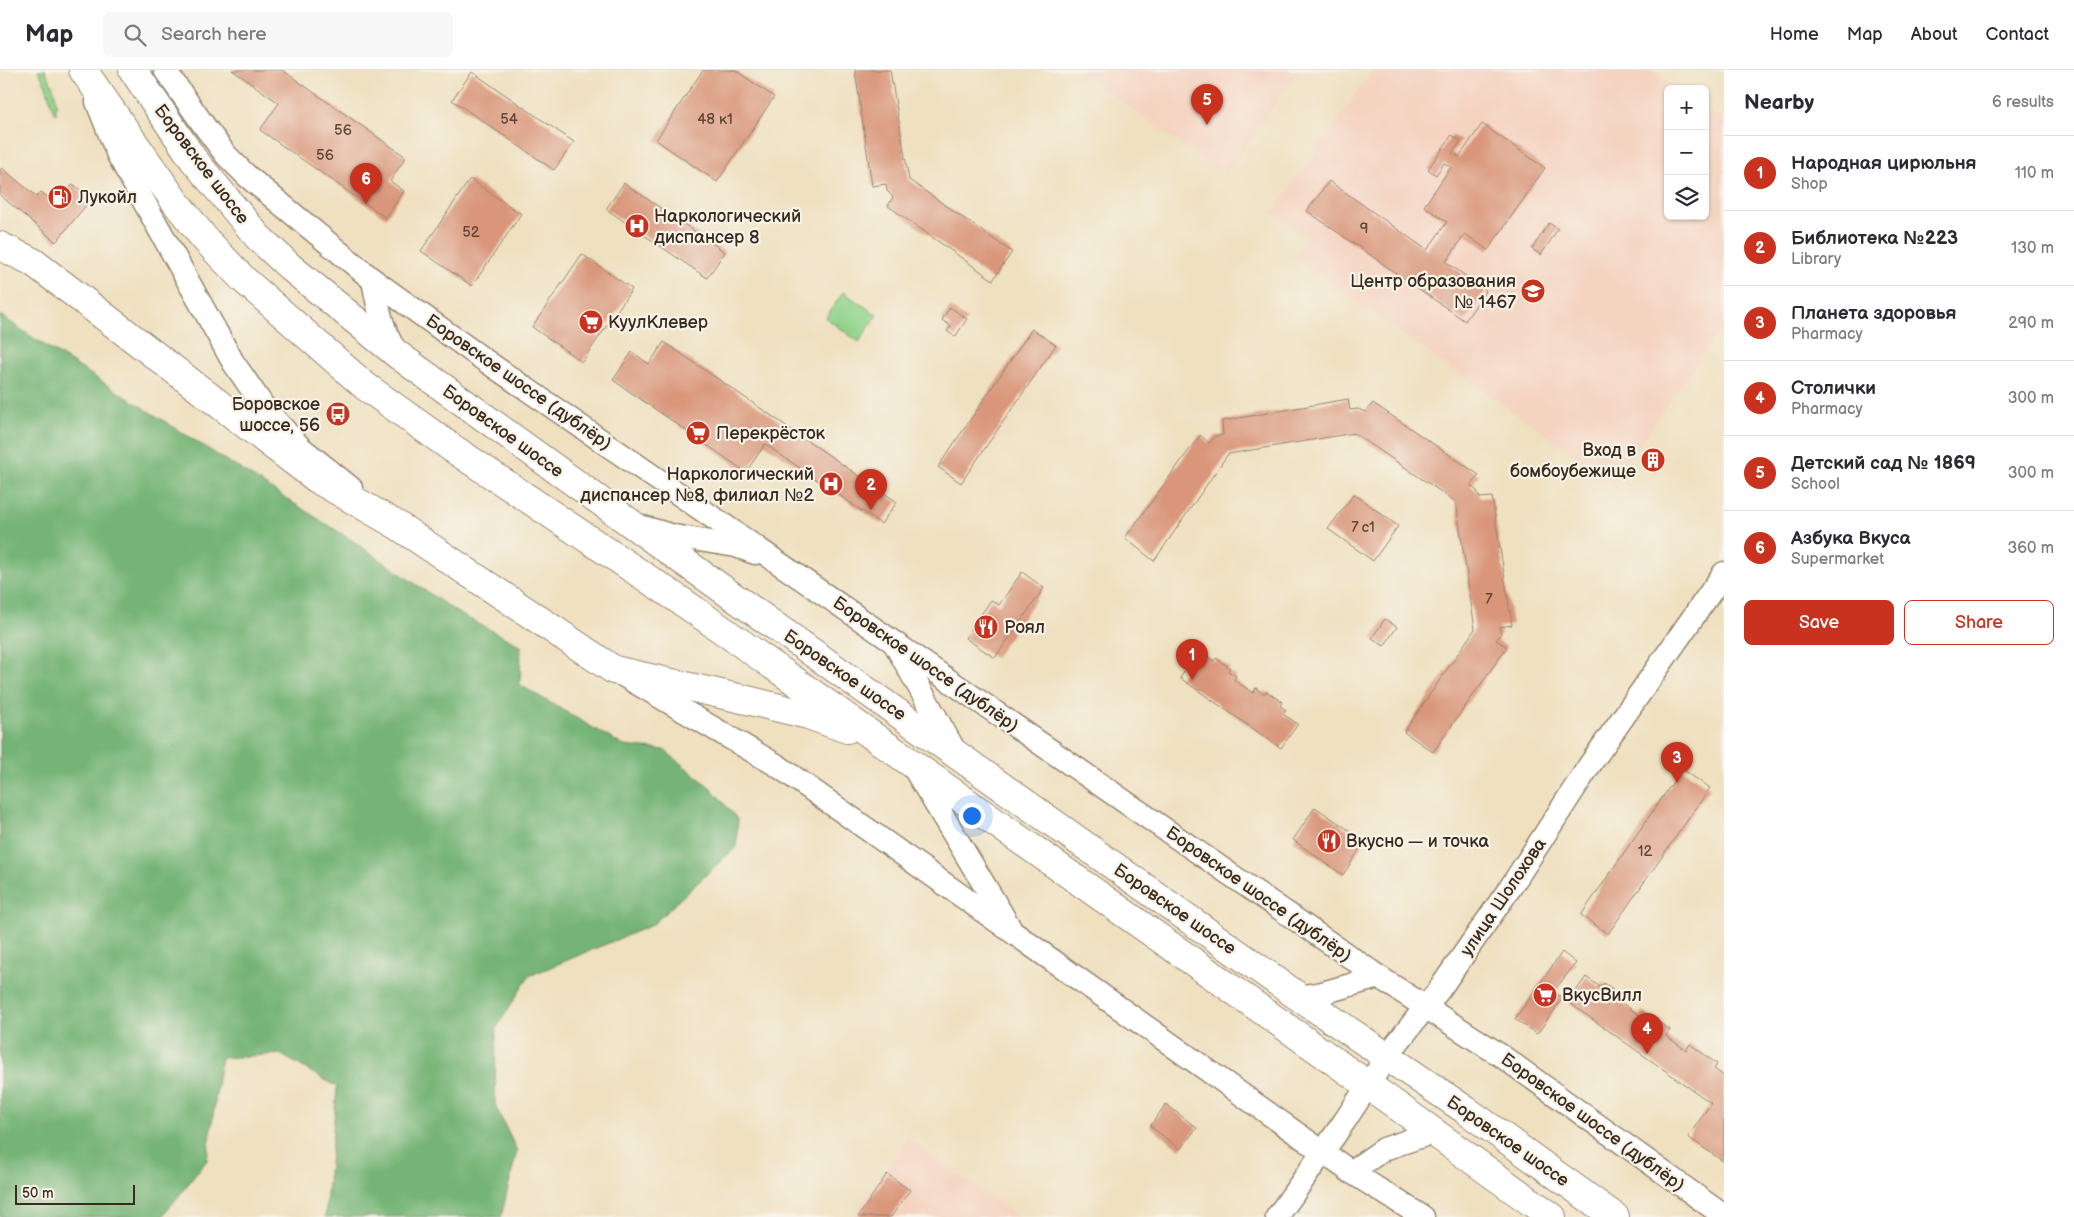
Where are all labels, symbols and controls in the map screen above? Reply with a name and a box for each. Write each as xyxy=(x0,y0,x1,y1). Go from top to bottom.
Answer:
search box xyxy=(103,12,453,57)
text: Map xyxy=(25,20,73,49)
icon: search xyxy=(121,21,149,49)
text: Search here xyxy=(161,23,267,46)
text: Home xyxy=(1770,24,1819,45)
text: Map xyxy=(1847,24,1883,45)
text: About xyxy=(1911,24,1958,45)
text: Contact xyxy=(1986,24,2049,45)
pin: 5 xyxy=(1191,84,1223,125)
map controls xyxy=(1664,85,1709,220)
button: + xyxy=(1664,85,1709,130)
text: Nearby xyxy=(1744,90,1814,115)
text: 6 results xyxy=(1992,93,2054,112)
street label: Боровское шоссе xyxy=(150,100,253,228)
house number: 54 xyxy=(500,110,518,129)
house number: 48 к1 xyxy=(697,110,733,129)
house number: 56 xyxy=(334,121,352,140)
button: − xyxy=(1664,130,1709,175)
house number: 56 xyxy=(316,146,334,165)
text: Народная цирюльня xyxy=(1791,152,1977,175)
pin: 6 xyxy=(350,163,382,204)
text: 1 xyxy=(1757,164,1763,183)
text: 110 m xyxy=(2015,164,2054,183)
button: layers xyxy=(1664,175,1709,220)
text: Shop xyxy=(1791,175,1828,194)
fuel station icon: Лукойл xyxy=(47,184,73,210)
place label: Лукойл xyxy=(77,187,137,208)
place label: Наркологический диспансер 8 xyxy=(654,206,801,248)
hospital icon: Наркологический диспансер 8 xyxy=(624,213,650,239)
house number: 9 xyxy=(1360,219,1368,238)
house number: 52 xyxy=(462,223,480,242)
text: Библиотека №223 xyxy=(1791,227,1958,250)
text: 2 xyxy=(1755,239,1765,258)
text: 130 m xyxy=(2011,239,2054,258)
text: Library xyxy=(1791,250,1841,269)
place label: Центр образования № 1467 xyxy=(1350,271,1516,313)
school or university icon: Центр образования № 1467 xyxy=(1520,278,1546,304)
text: Планета здоровья xyxy=(1791,302,1957,325)
supermarket icon: КуулКлевер xyxy=(578,309,604,335)
street label: Боровское шоссе (дублёр) xyxy=(422,310,616,454)
place label: КуулКлевер xyxy=(608,312,708,333)
text: 3 xyxy=(1755,314,1765,333)
text: 290 m xyxy=(2008,314,2054,333)
text: Pharmacy xyxy=(1791,325,1863,344)
text: Столички xyxy=(1791,377,1876,400)
street label: Боровское шоссе xyxy=(438,380,568,482)
text: 4 xyxy=(1755,389,1765,408)
text: 300 m xyxy=(2008,389,2054,408)
place label: Боровское шоссе, 56 xyxy=(232,394,320,436)
text: Pharmacy xyxy=(1791,400,1863,419)
bus stop icon: Боровское шоссе, 56 xyxy=(325,401,351,427)
supermarket icon: Перекрёсток xyxy=(685,420,711,446)
place label: Перекрёсток xyxy=(716,423,826,444)
place label: Вход в бомбоубежище xyxy=(1510,440,1637,482)
building icon: Вход в бомбоубежище xyxy=(1640,447,1666,473)
text: Детский сад № 1869 xyxy=(1791,452,1976,475)
place label: Наркологический диспансер №8, филиал №2 xyxy=(580,464,814,506)
text: 5 xyxy=(1755,464,1765,483)
text: 300 m xyxy=(2008,464,2054,483)
pin: 2 xyxy=(855,469,887,510)
hospital icon: Наркологический диспансер №8, филиал №2 xyxy=(818,471,844,497)
text: School xyxy=(1791,475,1840,494)
house number: 7 с1 xyxy=(1351,518,1375,537)
text: Азбука Вкуса xyxy=(1791,527,1911,550)
text: 6 xyxy=(1755,539,1765,558)
text: 360 m xyxy=(2007,539,2054,558)
text: Supermarket xyxy=(1791,550,1884,569)
house number: 7 xyxy=(1485,590,1493,609)
street label: Боровское шоссе (дублёр) xyxy=(829,592,1023,736)
button: Save xyxy=(1744,600,1894,645)
button: Share xyxy=(1904,600,2054,645)
restaurant icon: Роял xyxy=(973,614,999,640)
place label: Роял xyxy=(1004,617,1045,638)
street label: Боровское шоссе xyxy=(780,625,910,725)
pin: 1 xyxy=(1176,639,1208,680)
pin: 3 xyxy=(1661,742,1693,783)
your location xyxy=(959,803,985,829)
street label: Боровское шоссе (дублёр) xyxy=(1162,822,1356,966)
restaurant icon: Вкусно — и точка xyxy=(1316,828,1342,854)
place label: Вкусно — и точка xyxy=(1346,831,1490,852)
street label: улица Шолохова xyxy=(1456,834,1551,960)
house number: 12 xyxy=(1638,842,1652,861)
street label: Боровское шоссе xyxy=(1110,859,1240,959)
supermarket icon: ВкусВилл xyxy=(1532,982,1558,1008)
place label: ВкусВилл xyxy=(1562,985,1642,1006)
pin: 4 xyxy=(1631,1013,1663,1054)
street label: Боровское шоссе (дублёр) xyxy=(1497,1048,1689,1196)
street label: Боровское шоссе xyxy=(1443,1091,1573,1191)
scale bar xyxy=(15,1182,135,1205)
text: 50 m xyxy=(22,1185,54,1202)

